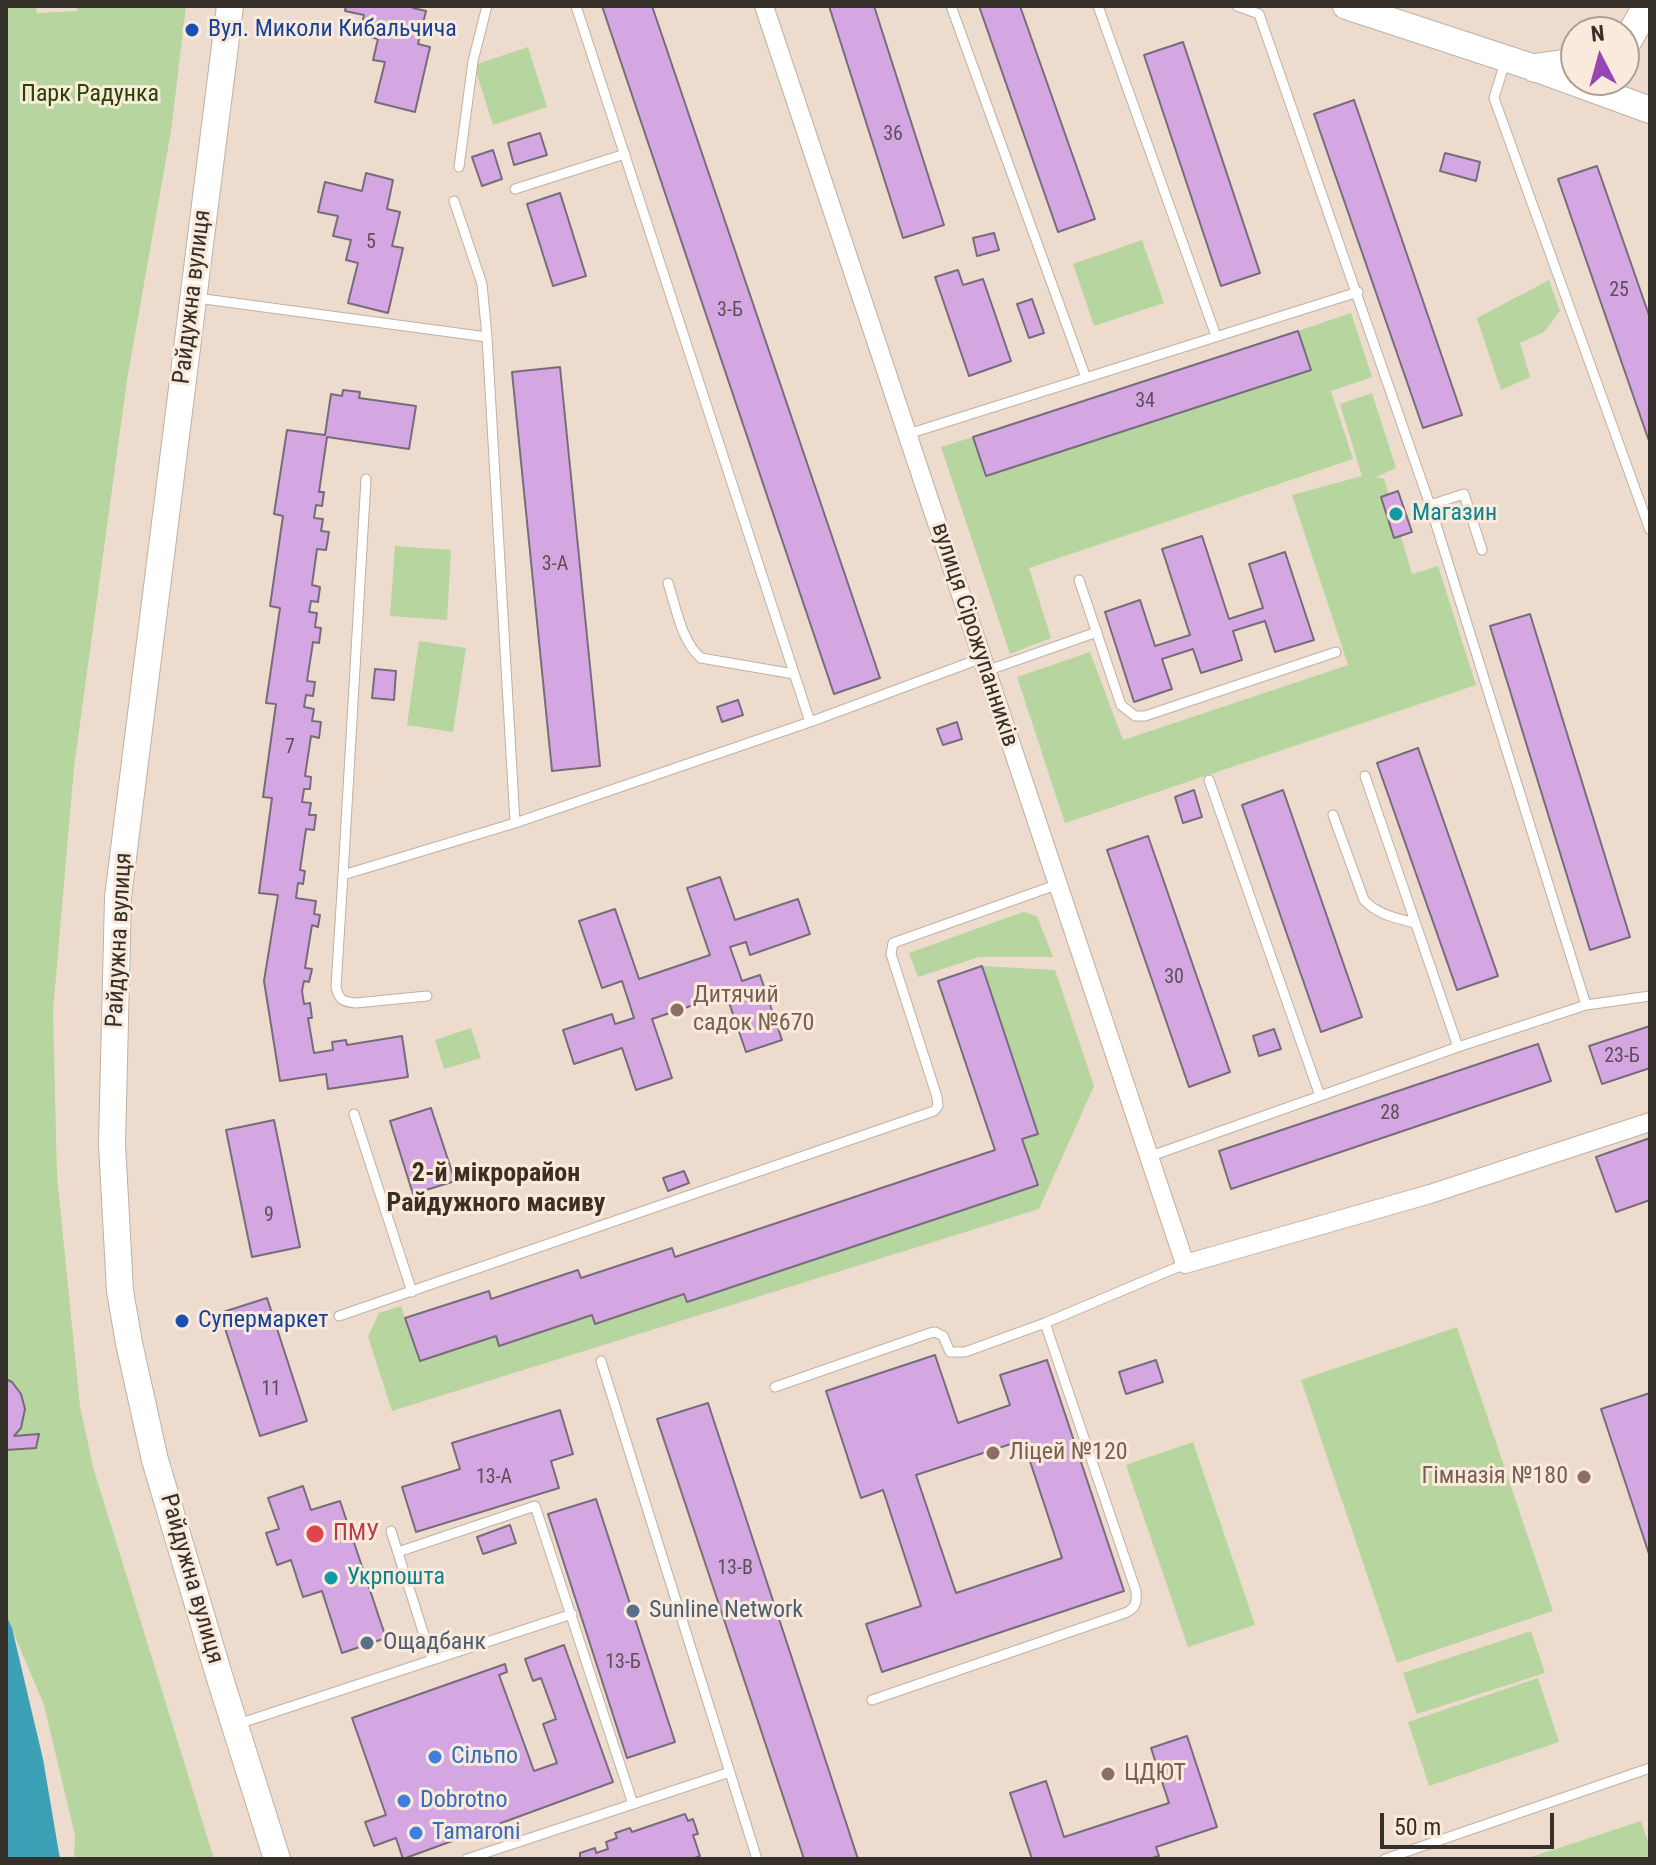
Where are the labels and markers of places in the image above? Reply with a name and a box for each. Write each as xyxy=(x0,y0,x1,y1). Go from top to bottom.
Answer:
place label: Вул. Миколи Кибальчича xyxy=(208,16,457,44)
marker: Вул. Миколи Кибальчича xyxy=(183,21,201,39)
place label: Магазин xyxy=(1412,500,1497,528)
marker: Магазин xyxy=(1387,505,1405,523)
place label: Дитячий садок №670 xyxy=(693,982,814,1038)
marker: Дитячий садок №670 xyxy=(668,1001,686,1019)
place label: Супермаркет xyxy=(198,1307,328,1335)
marker: Супермаркет xyxy=(173,1312,191,1330)
place label: Ліцей №120 xyxy=(1009,1439,1128,1467)
marker: Ліцей №120 xyxy=(984,1444,1002,1462)
place label: Гімназія №180 xyxy=(1421,1463,1568,1491)
marker: Гімназія №180 xyxy=(1575,1468,1593,1486)
place label: ПМУ xyxy=(333,1520,379,1548)
marker: ПМУ xyxy=(304,1523,326,1545)
place label: Укрпошта xyxy=(347,1564,445,1592)
marker: Укрпошта xyxy=(322,1569,340,1587)
place label: Sunline Network xyxy=(649,1597,803,1625)
marker: Sunline Network xyxy=(624,1602,642,1620)
place label: Ощадбанк xyxy=(383,1629,486,1657)
marker: Ощадбанк xyxy=(358,1634,376,1652)
place label: Сільпо xyxy=(451,1743,518,1771)
marker: Сільпо xyxy=(426,1748,444,1766)
place label: ЦДЮТ xyxy=(1124,1760,1186,1788)
marker: ЦДЮТ xyxy=(1099,1765,1117,1783)
place label: Dobrotno xyxy=(420,1787,507,1815)
marker: Dobrotno xyxy=(395,1792,413,1810)
place label: Tamaroni xyxy=(432,1819,520,1847)
marker: Tamaroni xyxy=(407,1824,425,1842)

